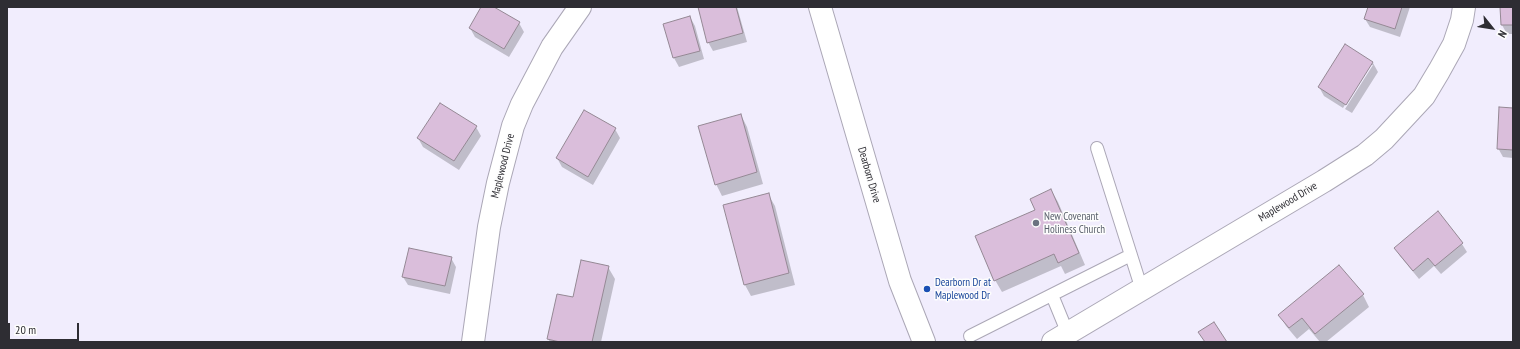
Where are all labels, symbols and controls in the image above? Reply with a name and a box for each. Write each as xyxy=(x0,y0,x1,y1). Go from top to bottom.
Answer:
north arrow xyxy=(1472,8,1512,48)
text: N xyxy=(1495,28,1510,40)
street label: Maplewood Drive xyxy=(489,132,517,200)
street label: Dearborn Drive xyxy=(855,146,883,204)
street label: Maplewood Drive xyxy=(1256,179,1320,225)
place label: New Covenant Holiness Church xyxy=(1044,210,1105,236)
marker: New Covenant Holiness Church xyxy=(1031,218,1041,228)
place label: Dearborn Dr at Maplewood Dr xyxy=(935,276,991,302)
marker: Dearborn Dr at Maplewood Dr xyxy=(922,284,932,294)
scale bar xyxy=(10,315,81,341)
text: 20 m xyxy=(15,322,36,337)

